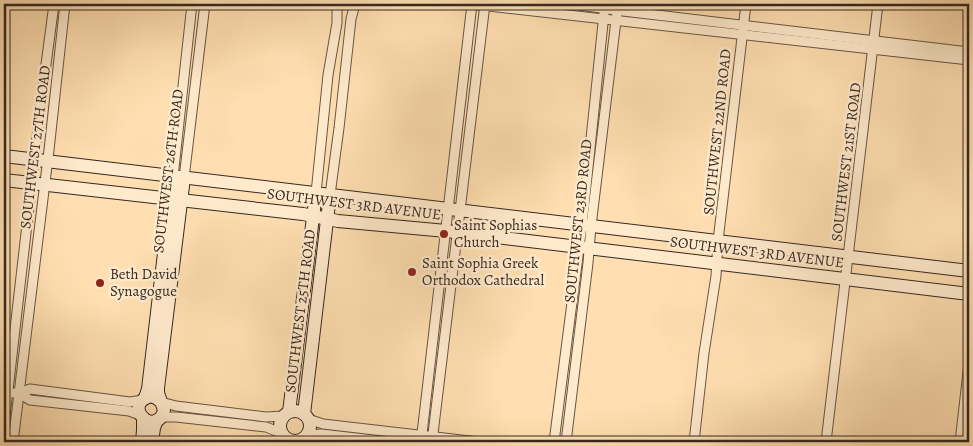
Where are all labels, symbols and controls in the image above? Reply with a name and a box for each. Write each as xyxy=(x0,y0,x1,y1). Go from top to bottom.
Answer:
street label: SOUTHWEST 22ND ROAD xyxy=(698,48,736,216)
street label: SOUTHWEST 27TH ROAD xyxy=(15,64,55,230)
street label: SOUTHWEST 21ST ROAD xyxy=(826,81,866,243)
street label: SOUTHWEST 26TH ROAD xyxy=(148,88,188,254)
street label: SOUTHWEST 23RD ROAD xyxy=(559,138,597,304)
street label: SOUTHWEST 3RD AVENUE xyxy=(266,183,442,225)
place label: Saint Sophias Church xyxy=(454,215,537,252)
street label: SOUTHWEST 25TH ROAD xyxy=(280,228,320,394)
marker: Saint Sophias Church xyxy=(438,228,450,240)
street label: SOUTHWEST 3RD AVENUE xyxy=(669,231,845,273)
place label: Saint Sophia Greek Orthodox Cathedral xyxy=(422,253,545,290)
place label: Beth David Synagogue xyxy=(110,264,179,301)
marker: Saint Sophia Greek Orthodox Cathedral xyxy=(406,266,418,278)
marker: Beth David Synagogue xyxy=(94,277,106,289)

